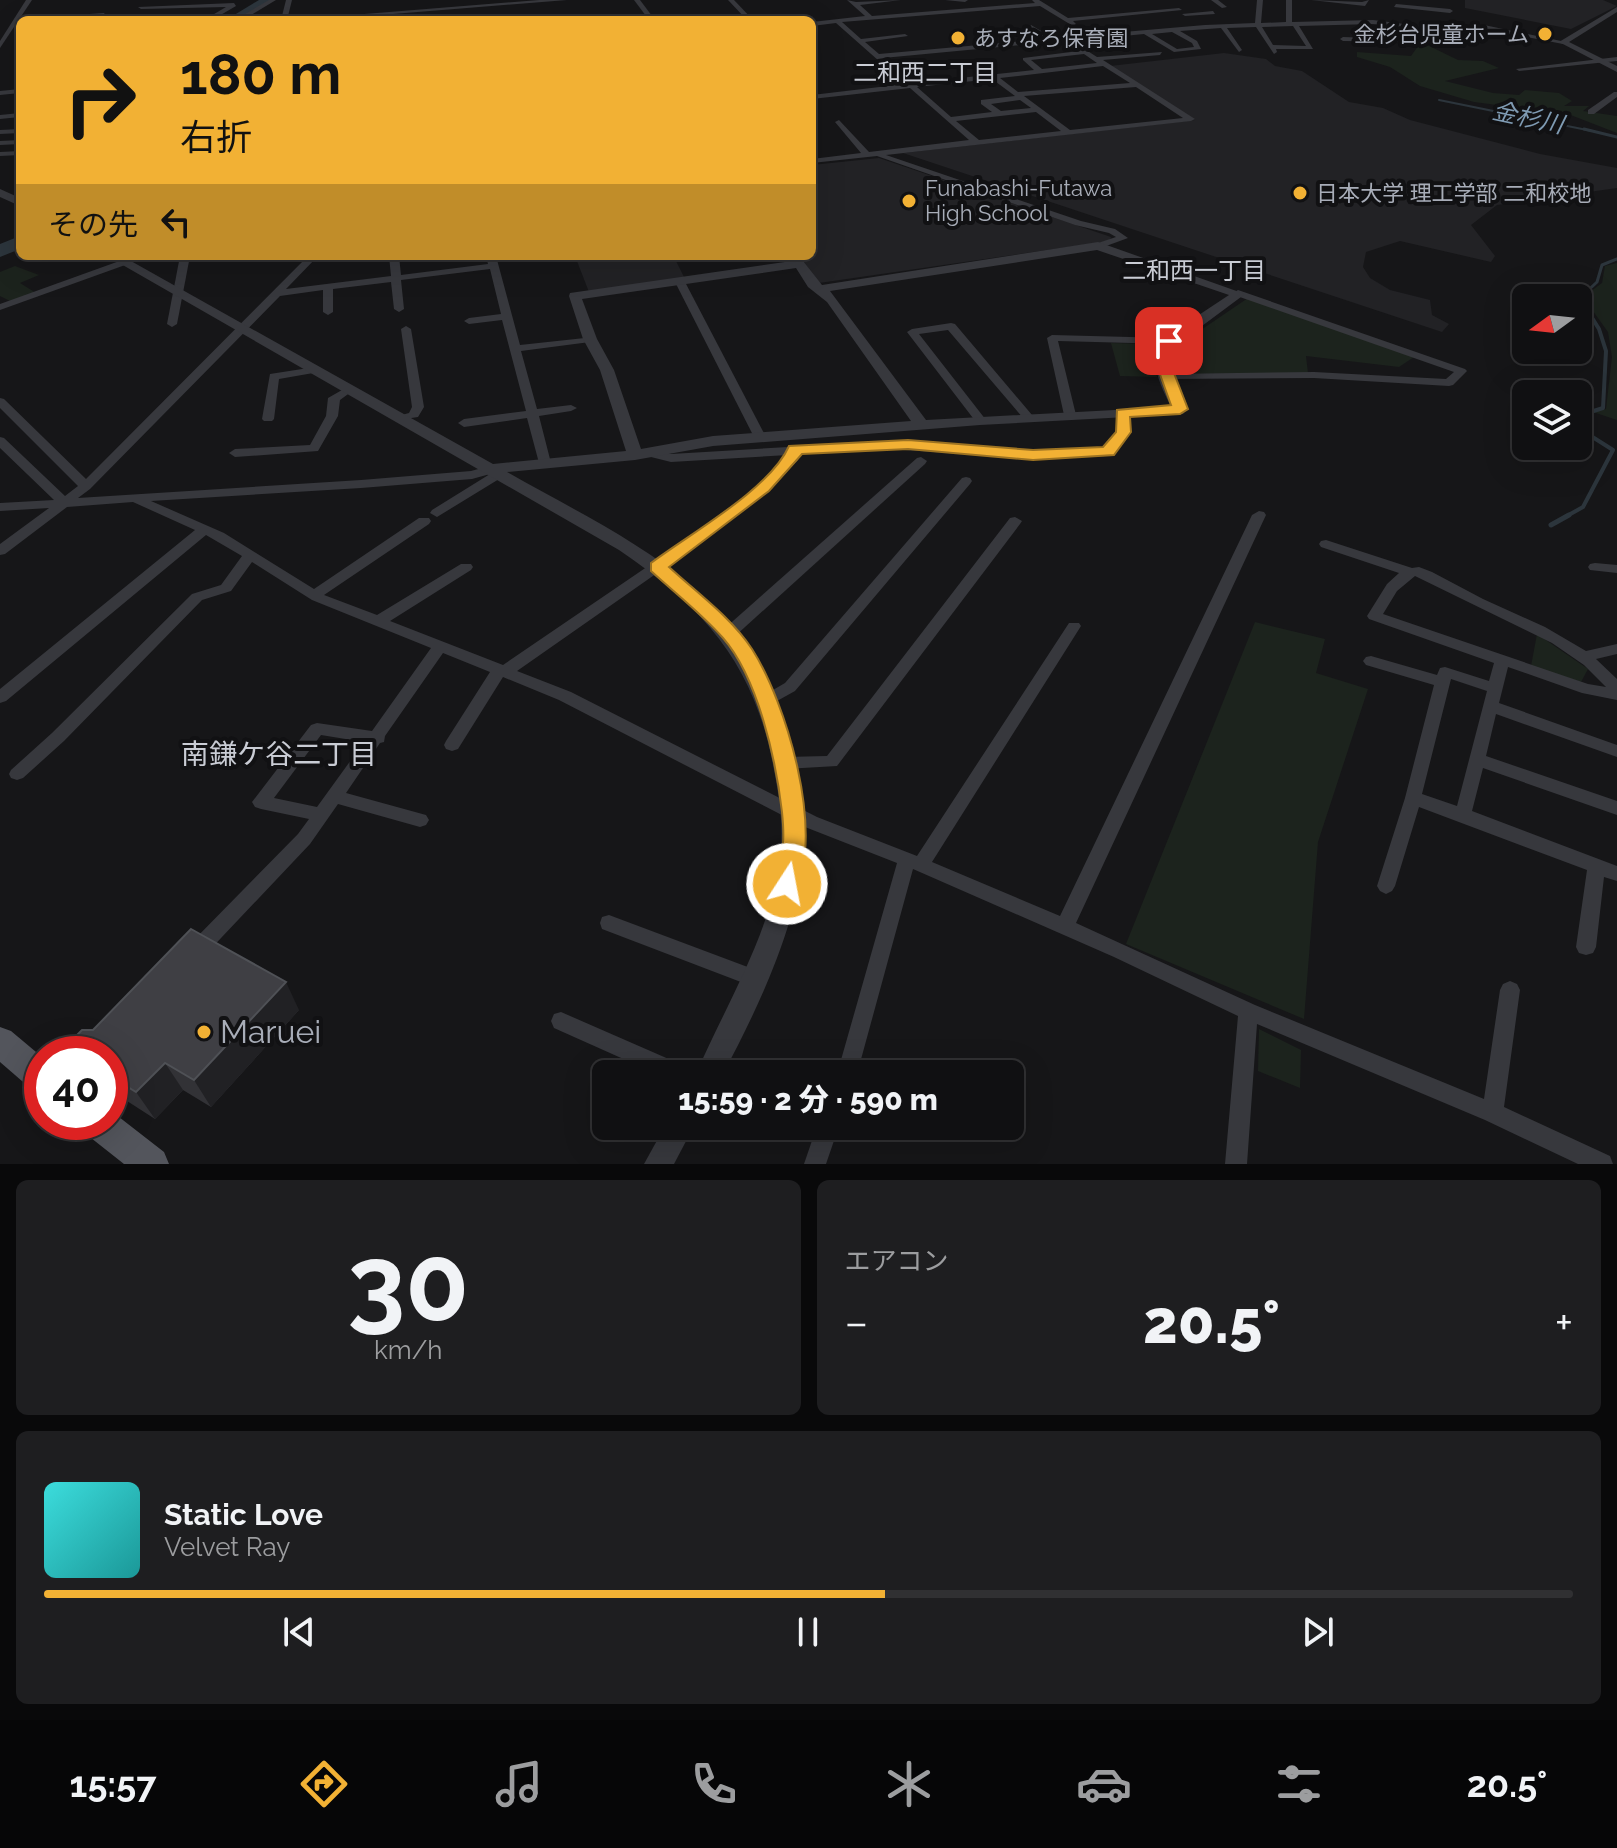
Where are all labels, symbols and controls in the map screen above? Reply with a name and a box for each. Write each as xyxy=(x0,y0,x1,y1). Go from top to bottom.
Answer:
place label: 金杉台児童ホーム xyxy=(1354,21,1529,47)
place label: あすなろ保育園 xyxy=(974,25,1128,51)
marker: 金杉台児童ホーム xyxy=(1536,25,1554,43)
marker: あすなろ保育園 xyxy=(949,29,967,47)
text: 180 m xyxy=(180,41,341,107)
icon: right xyxy=(48,48,152,152)
district label: 二和西二丁目 xyxy=(853,58,997,87)
water label: 金杉川 xyxy=(1490,96,1569,140)
text: 右折 xyxy=(180,116,252,158)
place label: Funabashi-Futawa High School xyxy=(925,175,1112,226)
place label: 日本大学 理工学部 二和校地 xyxy=(1316,180,1591,206)
marker: 日本大学 理工学部 二和校地 xyxy=(1291,184,1309,202)
marker: Funabashi-Futawa High School xyxy=(900,192,918,210)
icon: left xyxy=(154,200,198,244)
text: その先 xyxy=(48,207,138,242)
district label: 二和西一丁目 xyxy=(1122,256,1266,285)
north arrow xyxy=(1512,284,1592,364)
map controls xyxy=(1512,284,1592,460)
pin xyxy=(1135,307,1203,375)
icon: arrive xyxy=(1147,319,1191,363)
button: layers xyxy=(1512,380,1592,460)
district label: 南鎌ケ谷二丁目 xyxy=(181,738,377,771)
position arrow xyxy=(745,842,829,926)
place label: Maruei xyxy=(220,1013,321,1050)
marker: Maruei xyxy=(195,1023,213,1041)
speed limit sign: 40 xyxy=(24,1036,128,1140)
text: 15:59 · 2 分 · 590 m xyxy=(678,1082,938,1117)
text: 30 xyxy=(347,1222,469,1344)
text: エアコン xyxy=(845,1246,949,1276)
text: 20.5° xyxy=(1143,1287,1280,1357)
text: − xyxy=(845,1297,868,1348)
text: + xyxy=(1555,1297,1573,1348)
text: km/h xyxy=(374,1335,443,1365)
text: Static Love xyxy=(164,1497,323,1532)
text: Velvet Ray xyxy=(164,1532,290,1562)
icon: previous xyxy=(277,1610,321,1654)
icon: pause xyxy=(786,1610,830,1654)
icon: next xyxy=(1296,1610,1340,1654)
icon: directions xyxy=(296,1756,352,1812)
icon: music xyxy=(491,1756,547,1812)
icon: phone xyxy=(686,1756,742,1812)
icon: climate xyxy=(881,1756,937,1812)
icon: car xyxy=(1076,1756,1132,1812)
icon: filters xyxy=(1271,1756,1327,1812)
text: 15:57 xyxy=(70,1763,156,1805)
text: 20.5° xyxy=(1467,1763,1547,1805)

